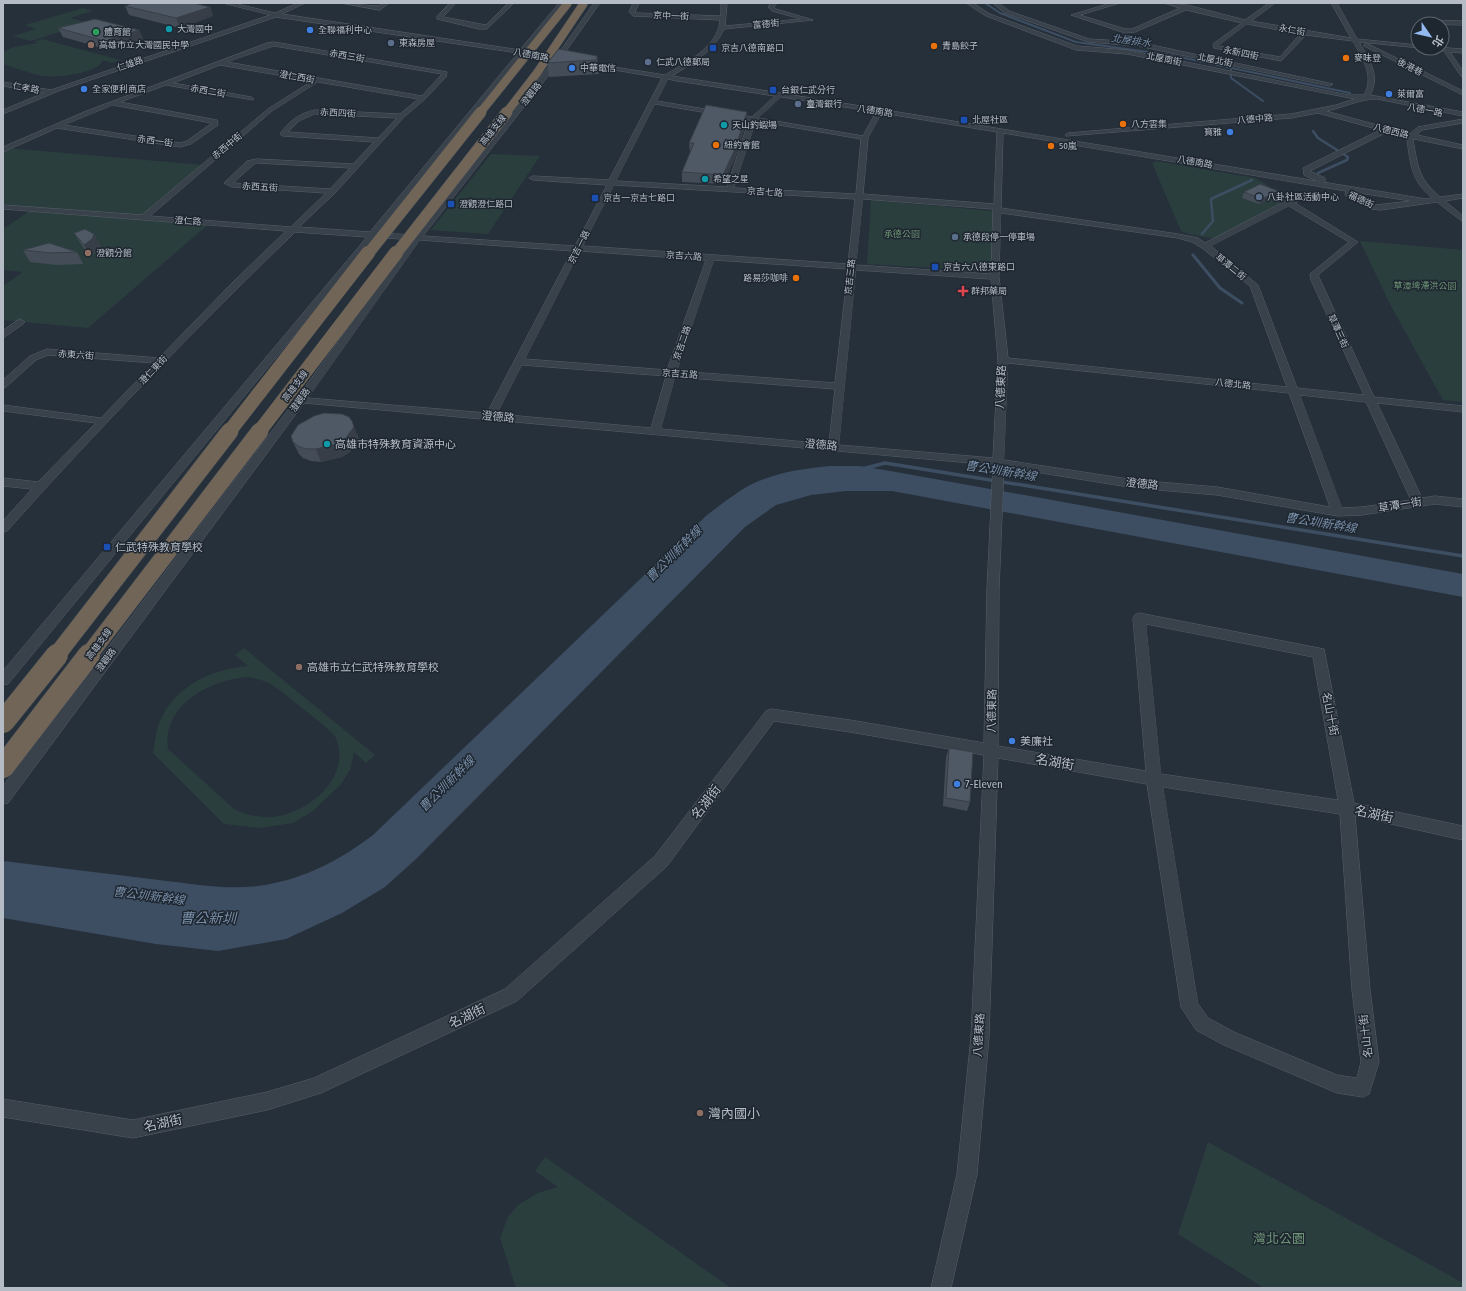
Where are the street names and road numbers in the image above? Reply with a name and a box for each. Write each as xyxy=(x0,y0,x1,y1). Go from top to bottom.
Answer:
street label: 京中一街 xyxy=(653,10,689,22)
street label: 富德街 xyxy=(752,17,780,30)
street label: 永仁街 xyxy=(1278,23,1306,37)
street label: 永新四街 xyxy=(1222,45,1260,61)
street label: 八德南路 xyxy=(512,46,550,63)
street label: 赤西三街 xyxy=(328,48,366,64)
street label: 北屋南街 xyxy=(1145,51,1183,67)
street label: 北屋北街 xyxy=(1196,52,1234,68)
street label: 仁雄路 xyxy=(116,55,144,73)
street label: 後港巷 xyxy=(1396,56,1424,78)
street label: 澄仁西街 xyxy=(278,69,316,85)
street label: 澄觀路 xyxy=(519,80,543,108)
street label: 仁孝路 xyxy=(12,81,40,95)
street label: 赤西二街 xyxy=(189,83,227,99)
street label: 八德一路 xyxy=(1406,101,1444,118)
street label: 八德南路 xyxy=(856,102,894,119)
street label: 赤西四街 xyxy=(320,107,356,119)
street label: 八德中路 xyxy=(1237,111,1273,126)
street label: 高雄支線 xyxy=(478,113,508,147)
street label: 八德西路 xyxy=(1372,121,1410,140)
street label: 赤西中街 xyxy=(210,131,244,161)
street label: 赤西一街 xyxy=(136,134,174,148)
street label: 八德南路 xyxy=(1176,153,1214,170)
street label: 赤西五街 xyxy=(242,181,278,193)
street label: 京吉七路 xyxy=(747,186,783,198)
street label: 福德街 xyxy=(1347,189,1376,210)
street label: 澄仁路 xyxy=(174,215,202,227)
street label: 京吉一路 xyxy=(566,229,592,265)
street label: 京吉六路 xyxy=(666,250,702,262)
street label: 草潭二街 xyxy=(1214,252,1248,282)
street label: 京吉三路 xyxy=(843,259,857,295)
street label: 草潭三街 xyxy=(1326,313,1350,349)
street label: 京吉二路 xyxy=(671,324,693,362)
street label: 赤東六街 xyxy=(58,349,94,361)
street label: 澄仁東街 xyxy=(137,354,169,386)
street label: 八德東路 xyxy=(993,365,1009,409)
street label: 京吉五路 xyxy=(662,368,698,380)
street label: 高雄支線 xyxy=(280,369,310,403)
street label: 八德北路 xyxy=(1215,376,1252,391)
street label: 澄觀路 xyxy=(288,386,312,414)
street label: 澄德路 xyxy=(481,409,515,425)
street label: 澄德路 xyxy=(804,437,838,453)
street label: 澄德路 xyxy=(1125,476,1159,492)
street label: 草潭一街 xyxy=(1377,495,1423,515)
street label: 高雄支線 xyxy=(84,627,114,661)
street label: 澄觀路 xyxy=(94,646,118,674)
street label: 八德東路 xyxy=(985,689,999,733)
street label: 名山十街 xyxy=(1319,691,1341,737)
street label: 名湖街 xyxy=(1034,751,1076,773)
street label: 名湖街 xyxy=(688,782,724,822)
street label: 名湖街 xyxy=(1353,803,1395,825)
street label: 名湖街 xyxy=(446,1001,488,1031)
street label: 八德東路 xyxy=(971,1013,987,1057)
street label: 名山十街 xyxy=(1357,1013,1375,1059)
street label: 名湖街 xyxy=(142,1112,184,1134)

